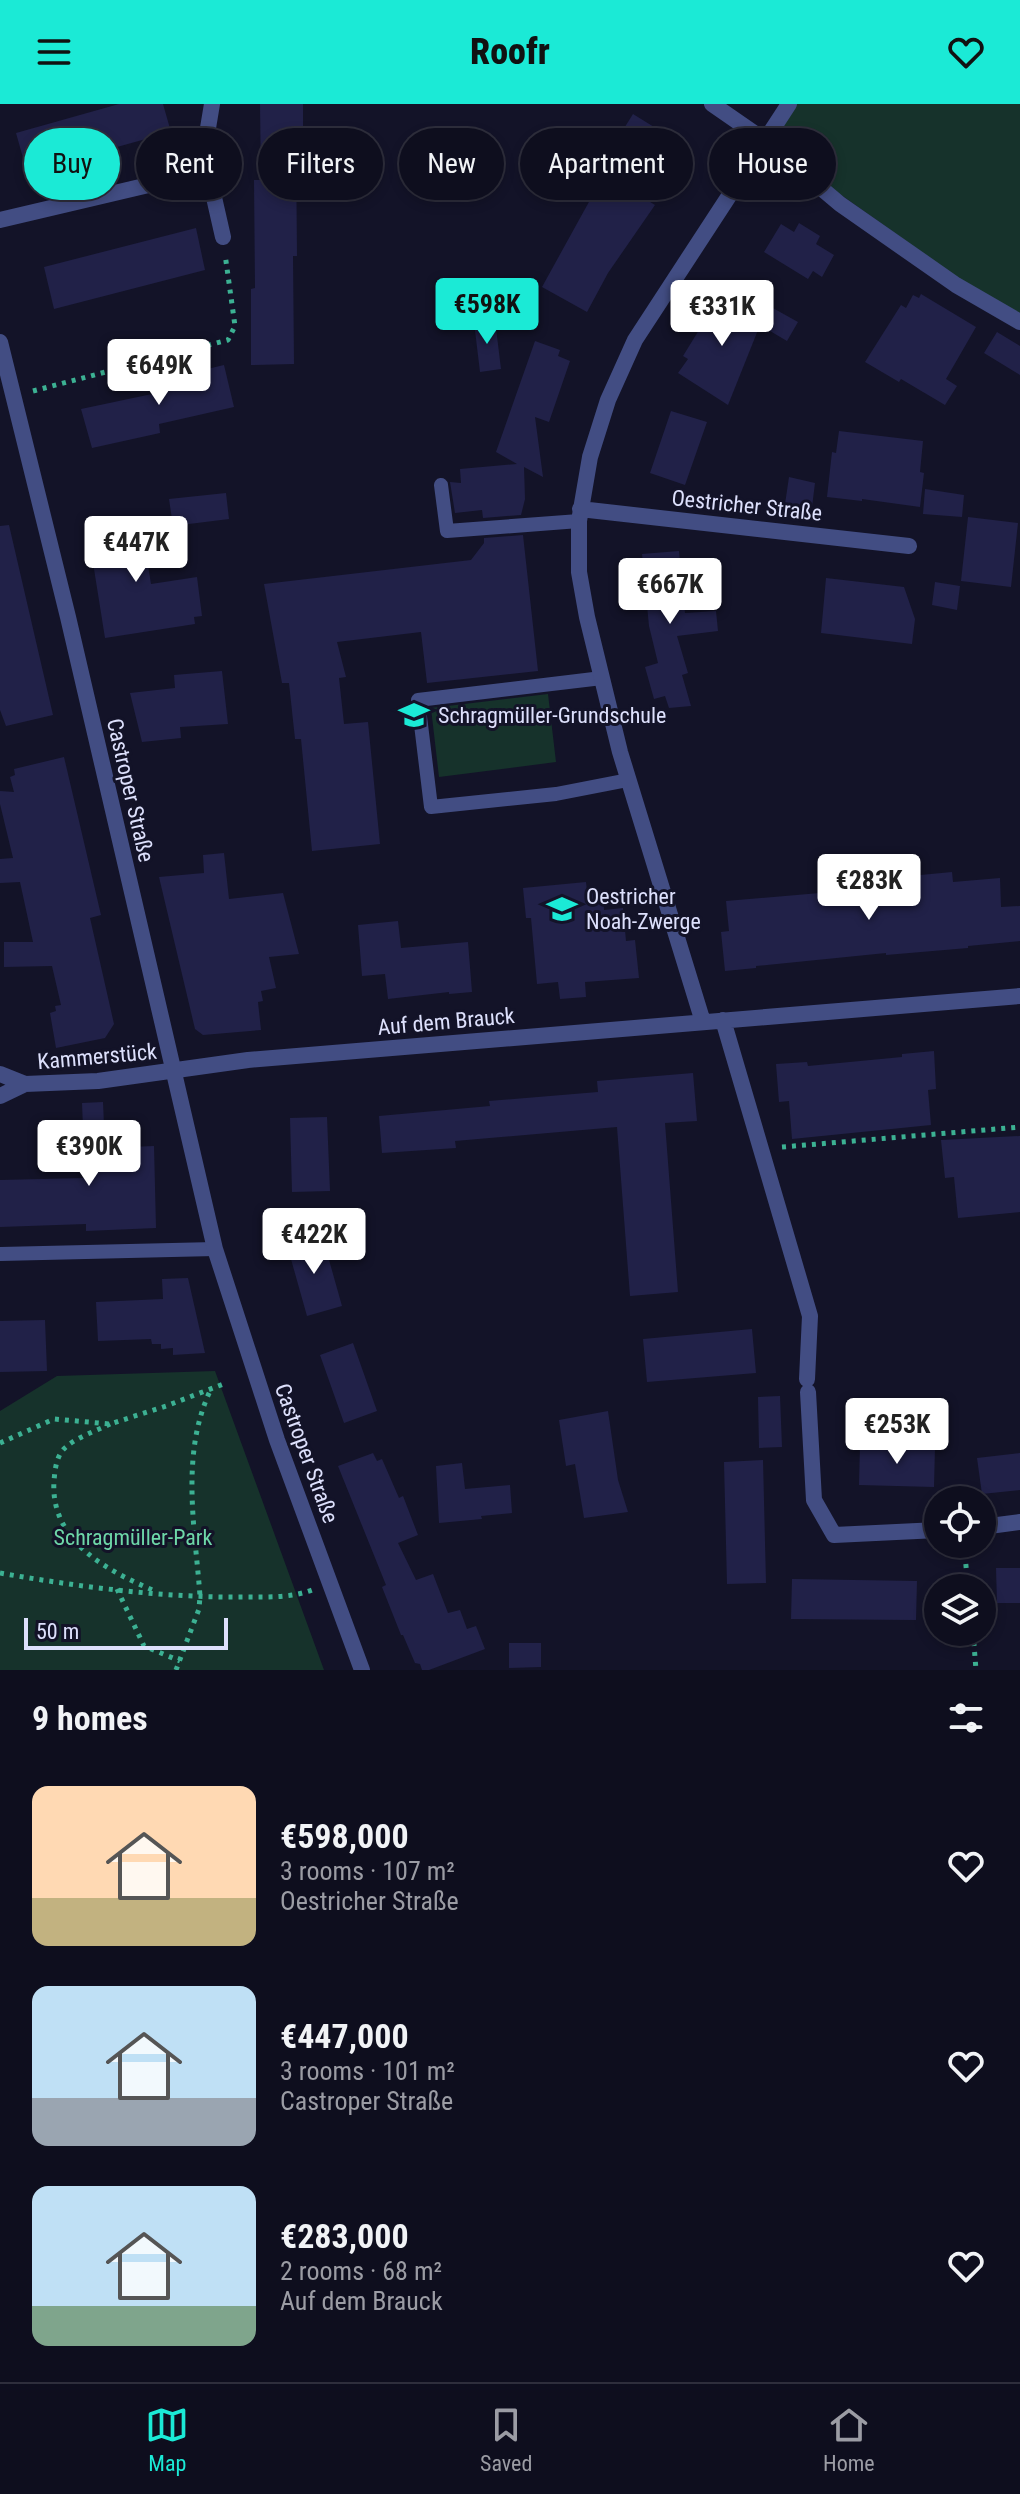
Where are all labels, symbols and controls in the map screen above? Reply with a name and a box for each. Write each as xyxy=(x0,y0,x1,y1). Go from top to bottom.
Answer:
icon: menu xyxy=(32,30,76,74)
icon: heart xyxy=(944,30,988,74)
text: Roofr xyxy=(470,31,550,73)
chip: Buy xyxy=(24,128,120,200)
chip: Rent xyxy=(136,128,242,200)
chip: Filters xyxy=(258,128,383,200)
chip: New xyxy=(399,128,504,200)
chip: Apartment xyxy=(520,128,693,200)
chip: House xyxy=(709,128,836,200)
pin: €598K xyxy=(431,278,543,346)
pin: €331K xyxy=(666,280,778,348)
text: €598K xyxy=(454,289,520,319)
text: €331K xyxy=(689,291,755,321)
pin: €649K xyxy=(103,339,215,407)
text: €649K xyxy=(126,350,192,380)
street label: Oestricher Straße xyxy=(670,485,823,526)
pin: €447K xyxy=(80,516,192,584)
text: €447K xyxy=(103,527,169,557)
pin: €667K xyxy=(614,558,726,626)
text: €667K xyxy=(637,569,703,599)
school or university icon: Schragmüller-Grundschule xyxy=(397,698,431,732)
place label: Schragmüller-Grundschule xyxy=(438,703,666,728)
street label: Castroper Straße xyxy=(102,716,159,864)
pin: €283K xyxy=(813,854,925,922)
text: €283K xyxy=(836,865,902,895)
place label: Oestricher Noah-Zwerge xyxy=(586,884,701,934)
school or university icon: Oestricher Noah-Zwerge xyxy=(545,892,579,926)
street label: Auf dem Brauck xyxy=(376,1003,516,1040)
street label: Kammerstück xyxy=(36,1039,158,1074)
pin: €390K xyxy=(33,1120,145,1188)
text: €390K xyxy=(56,1131,122,1161)
pin: €422K xyxy=(258,1208,370,1276)
text: €422K xyxy=(281,1219,347,1249)
street label: Castroper Straße xyxy=(270,1380,343,1526)
pin: €253K xyxy=(841,1398,953,1466)
text: €253K xyxy=(864,1409,930,1439)
map controls xyxy=(924,1486,996,1646)
button: locate xyxy=(924,1486,996,1558)
park label: Schragmüller-Park xyxy=(54,1525,213,1550)
button: layers xyxy=(924,1574,996,1646)
scale bar xyxy=(24,1614,228,1650)
text: 50 m xyxy=(36,1619,79,1644)
icon: filters xyxy=(944,1696,988,1740)
text: 9 homes xyxy=(32,1698,148,1738)
text: €598,000 xyxy=(280,1816,409,1856)
icon: home xyxy=(96,1818,192,1914)
icon: heart xyxy=(944,1844,988,1888)
text: 3 rooms · 107 m² xyxy=(280,1856,455,1886)
text: Oestricher Straße xyxy=(280,1886,459,1916)
text: €447,000 xyxy=(280,2016,409,2056)
icon: home xyxy=(96,2018,192,2114)
icon: heart xyxy=(944,2044,988,2088)
text: 3 rooms · 101 m² xyxy=(280,2056,455,2086)
text: Castroper Straße xyxy=(280,2086,453,2116)
text: €283,000 xyxy=(280,2216,409,2256)
icon: home xyxy=(96,2218,192,2314)
icon: heart xyxy=(944,2244,988,2288)
text: 2 rooms · 68 m² xyxy=(280,2256,442,2286)
text: Auf dem Brauck xyxy=(280,2286,443,2316)
tab: Map xyxy=(145,2403,189,2476)
tab: Saved xyxy=(480,2403,532,2476)
tab: Home xyxy=(823,2403,875,2476)

